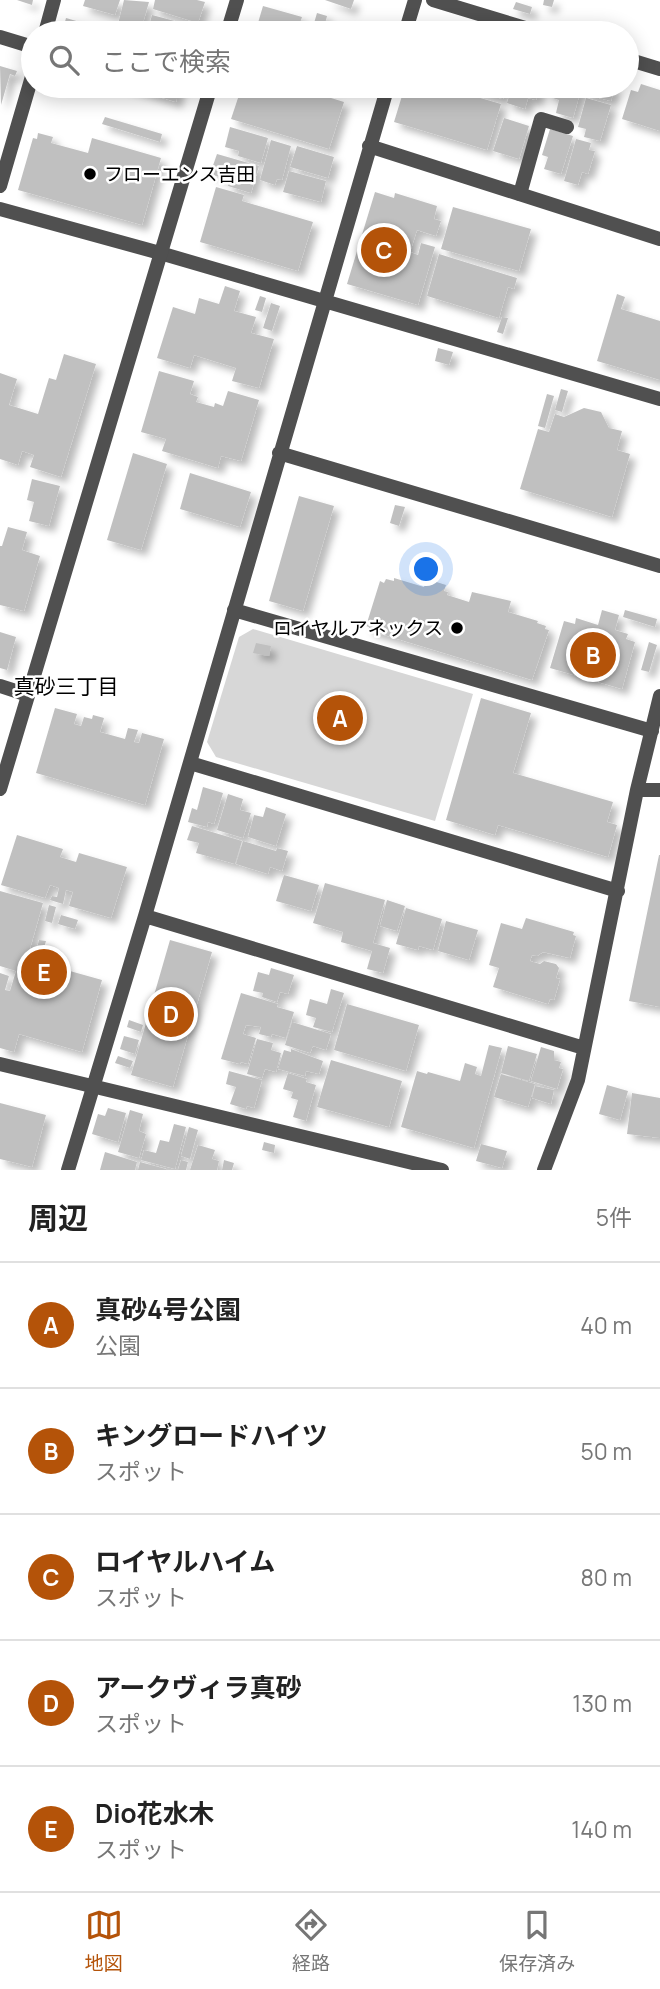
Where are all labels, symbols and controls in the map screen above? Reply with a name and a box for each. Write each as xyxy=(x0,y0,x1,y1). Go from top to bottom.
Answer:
search box xyxy=(21,21,639,98)
icon: search xyxy=(45,41,83,79)
text: ここで検索 xyxy=(101,43,231,79)
place label: フローエンス吉田 xyxy=(104,161,256,187)
marker: フローエンス吉田 xyxy=(82,166,98,182)
pin: C xyxy=(361,224,407,276)
your location xyxy=(409,552,443,586)
place label: ロイヤルアネックス xyxy=(273,615,443,641)
marker: ロイヤルアネックス xyxy=(449,620,465,636)
pin: B xyxy=(570,629,616,681)
district label: 真砂三丁目 xyxy=(14,672,119,700)
pin: A xyxy=(317,692,363,744)
pin: E xyxy=(21,946,67,998)
pin: D xyxy=(148,988,194,1040)
text: 周辺 xyxy=(28,1197,88,1238)
text: 5件 xyxy=(596,1201,632,1233)
text: 真砂4号公園 xyxy=(95,1291,241,1327)
text: A xyxy=(43,1309,59,1341)
text: 40 m xyxy=(580,1309,632,1341)
text: 公園 xyxy=(95,1329,141,1361)
text: キングロードハイツ xyxy=(95,1417,328,1453)
text: B xyxy=(44,1435,58,1467)
text: 50 m xyxy=(581,1435,632,1467)
text: スポット xyxy=(95,1455,187,1487)
text: ロイヤルハイム xyxy=(95,1543,275,1579)
text: C xyxy=(43,1561,60,1593)
text: 80 m xyxy=(581,1561,632,1593)
text: スポット xyxy=(95,1581,187,1613)
text: アークヴィラ真砂 xyxy=(95,1669,301,1705)
text: D xyxy=(43,1687,59,1719)
text: 130 m xyxy=(572,1687,632,1719)
text: スポット xyxy=(95,1707,187,1739)
text: Dio花水木 xyxy=(95,1795,215,1831)
text: E xyxy=(44,1813,58,1845)
text: 140 m xyxy=(571,1813,632,1845)
text: スポット xyxy=(95,1833,187,1865)
tab: 地図 xyxy=(85,1906,123,1976)
tab: 経路 xyxy=(292,1906,330,1976)
tab: 保存済み xyxy=(499,1906,575,1976)

